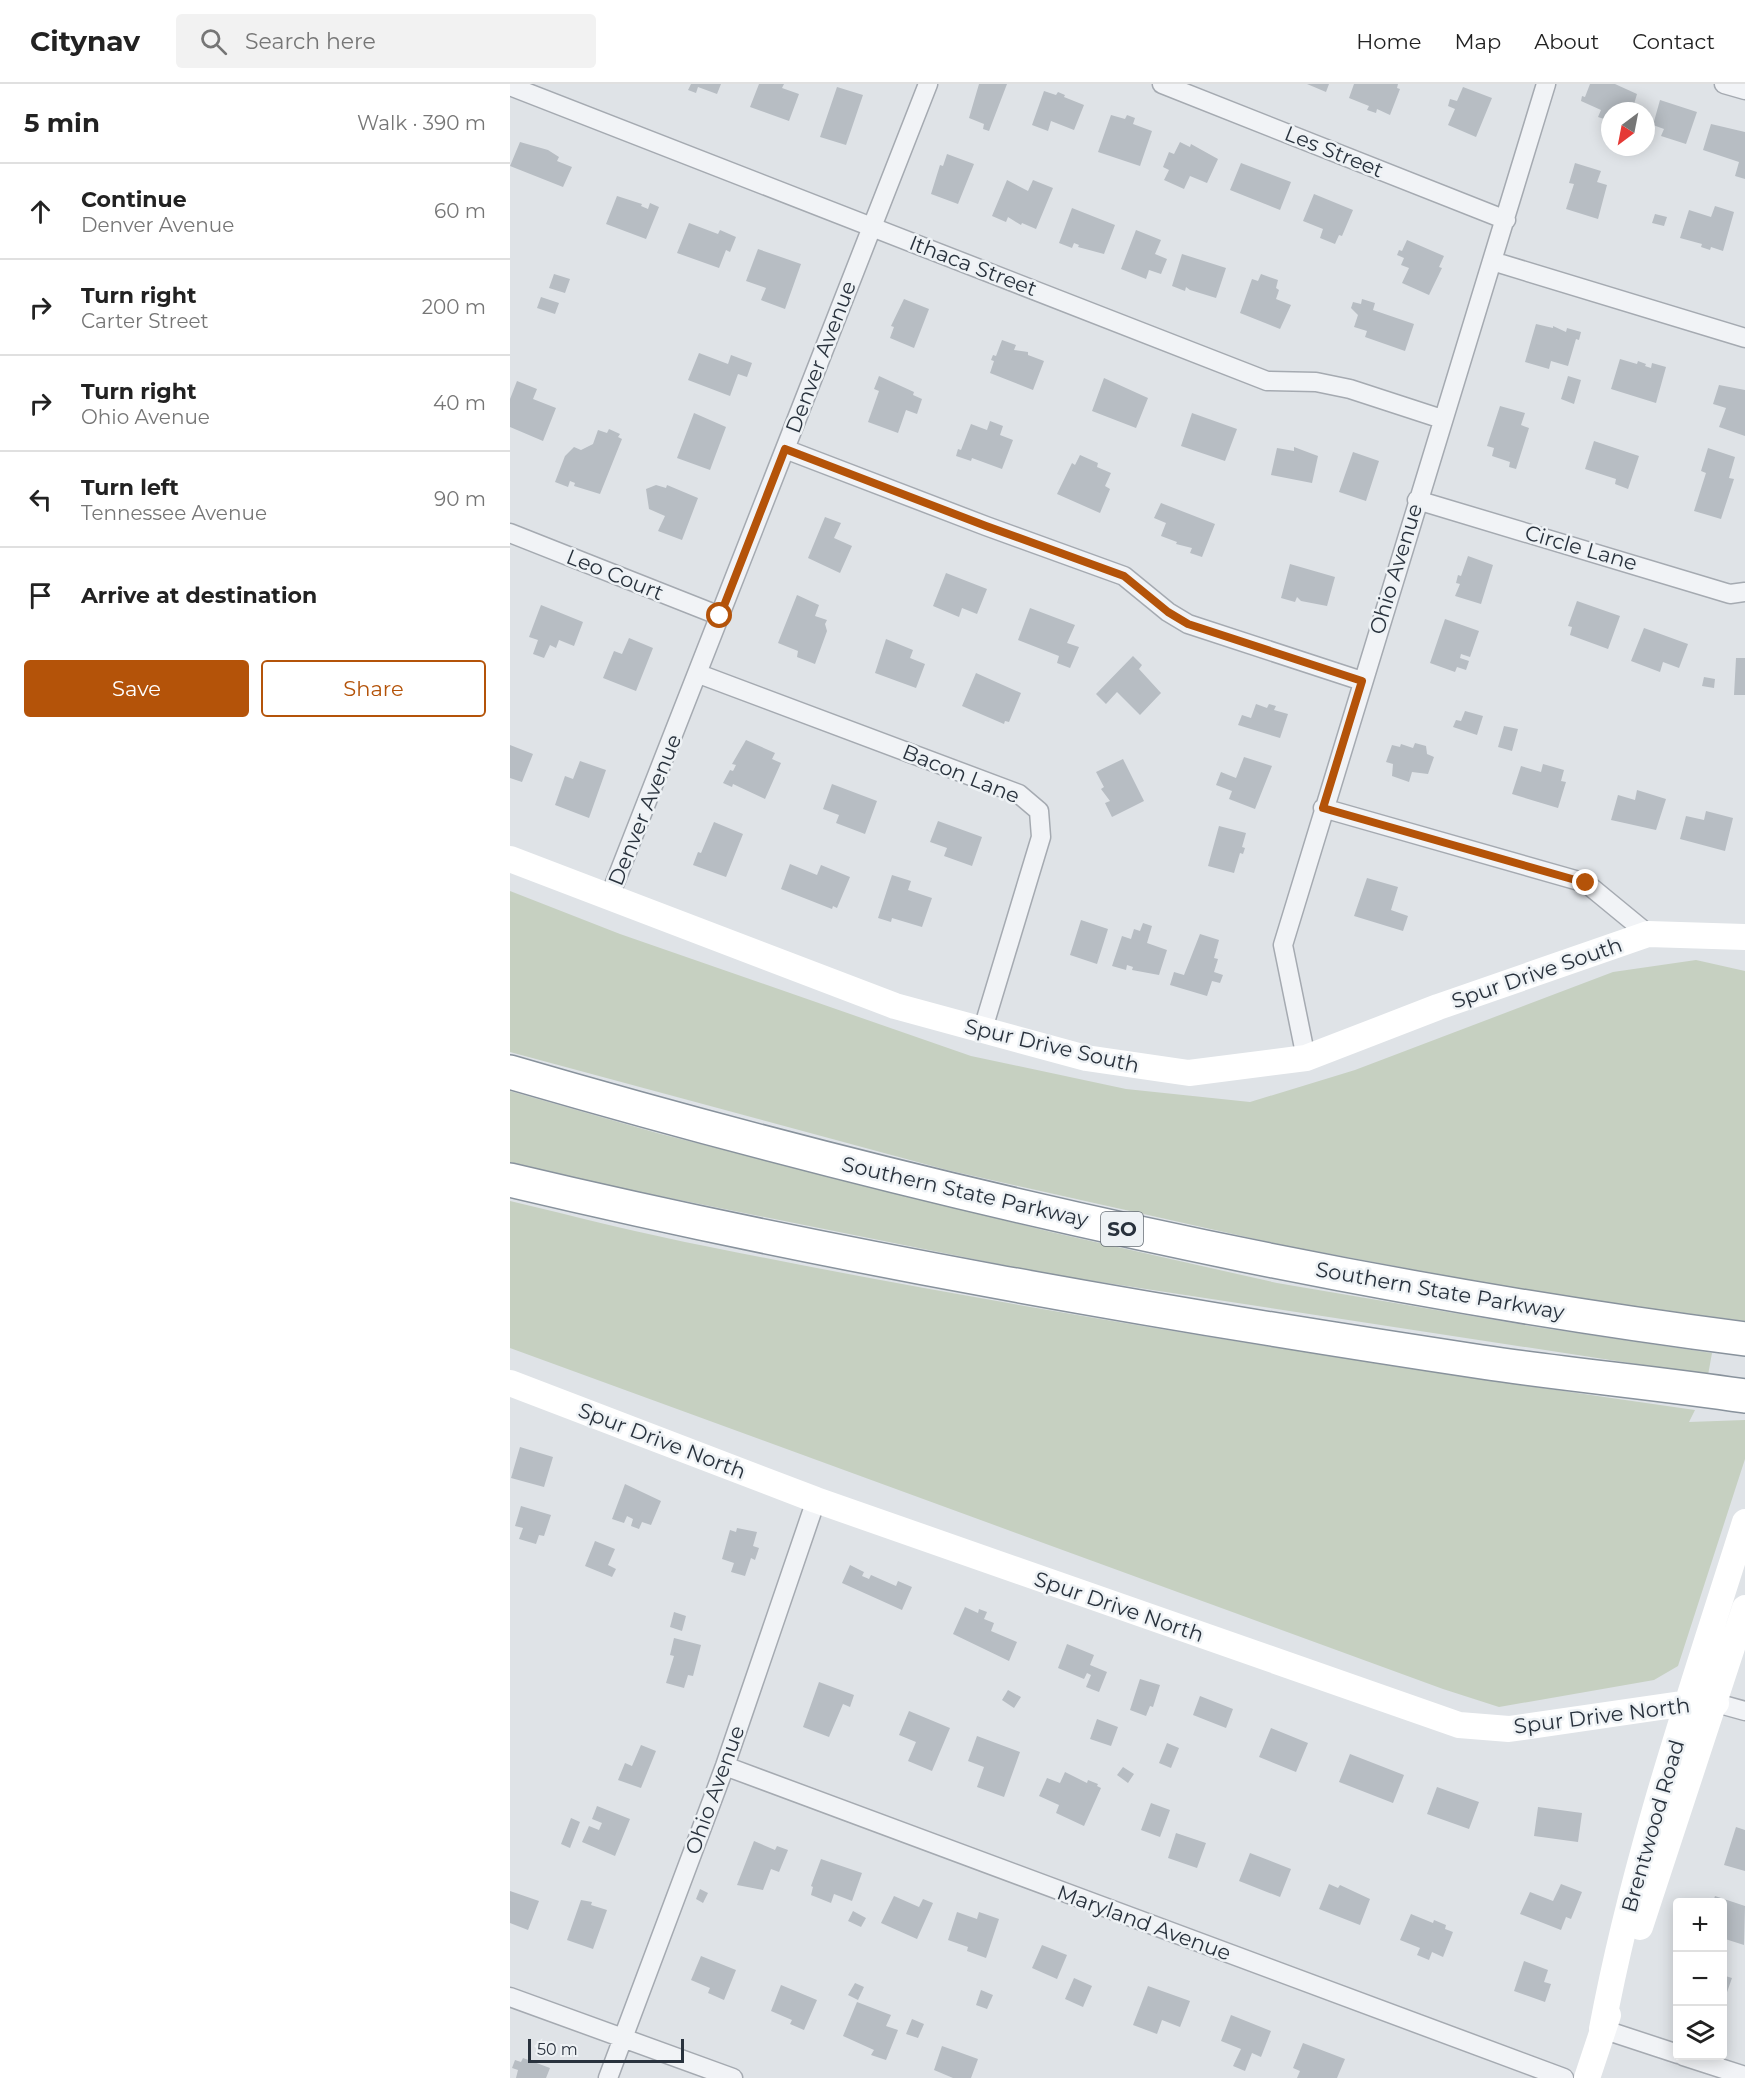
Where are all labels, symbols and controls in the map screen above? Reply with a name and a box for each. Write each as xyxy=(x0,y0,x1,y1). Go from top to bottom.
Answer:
search box xyxy=(176,14,596,68)
text: Citynav xyxy=(30,24,140,58)
icon: search xyxy=(197,25,230,58)
text: Search here xyxy=(245,28,376,55)
text: Home xyxy=(1356,29,1421,54)
text: Map xyxy=(1454,29,1501,54)
text: About xyxy=(1534,29,1599,54)
text: Contact xyxy=(1632,29,1715,54)
north arrow xyxy=(1601,102,1655,156)
text: 5 min xyxy=(24,107,100,139)
text: Walk · 390 m xyxy=(357,111,486,135)
street label: Les Street xyxy=(1281,120,1387,183)
text: Continue xyxy=(81,186,187,213)
icon: ahead xyxy=(24,195,57,228)
text: 60 m xyxy=(434,199,486,223)
text: Denver Avenue xyxy=(81,213,234,237)
street label: Ithaca Street xyxy=(906,230,1041,301)
street label: Denver Avenue xyxy=(780,277,861,436)
text: Turn right xyxy=(81,282,196,309)
icon: right xyxy=(24,291,57,324)
text: 200 m xyxy=(422,295,486,319)
text: Carter Street xyxy=(81,309,209,333)
text: Turn right xyxy=(81,378,196,405)
icon: right xyxy=(24,387,57,420)
text: 40 m xyxy=(433,391,486,415)
text: Ohio Avenue xyxy=(81,405,210,429)
text: Turn left xyxy=(81,474,179,501)
icon: left xyxy=(24,483,57,516)
text: 90 m xyxy=(434,487,486,511)
street label: Ohio Avenue xyxy=(1364,500,1427,637)
text: Tennessee Avenue xyxy=(81,501,267,525)
street label: Circle Lane xyxy=(1522,520,1640,575)
street label: Leo Court xyxy=(563,544,667,605)
icon: arrive xyxy=(24,579,57,612)
text: Arrive at destination xyxy=(81,582,317,609)
route start xyxy=(706,602,732,628)
button: Save xyxy=(24,660,249,717)
button: Share xyxy=(261,660,486,717)
street label: Denver Avenue xyxy=(603,731,686,889)
street label: Bacon Lane xyxy=(899,739,1024,808)
route end xyxy=(1572,869,1598,895)
street label: Spur Drive South xyxy=(1448,932,1625,1013)
street label: Spur Drive South xyxy=(962,1013,1142,1078)
street label: Southern State Parkway xyxy=(839,1151,1091,1232)
road number: SO xyxy=(1101,1212,1143,1246)
street label: Southern State Parkway xyxy=(1314,1256,1567,1325)
street label: Spur Drive North xyxy=(575,1397,749,1484)
street label: Spur Drive North xyxy=(1031,1566,1207,1647)
street label: Spur Drive North xyxy=(1512,1692,1692,1739)
street label: Ohio Avenue xyxy=(680,1722,749,1858)
street label: Brentwood Road xyxy=(1616,1737,1689,1915)
street label: Maryland Avenue xyxy=(1054,1879,1235,1966)
map controls xyxy=(1673,1898,1727,2060)
button: + xyxy=(1673,1898,1727,1952)
button: − xyxy=(1673,1952,1727,2006)
button: layers xyxy=(1673,2006,1727,2060)
scale bar xyxy=(528,2036,684,2064)
text: 50 m xyxy=(537,2040,578,2059)

